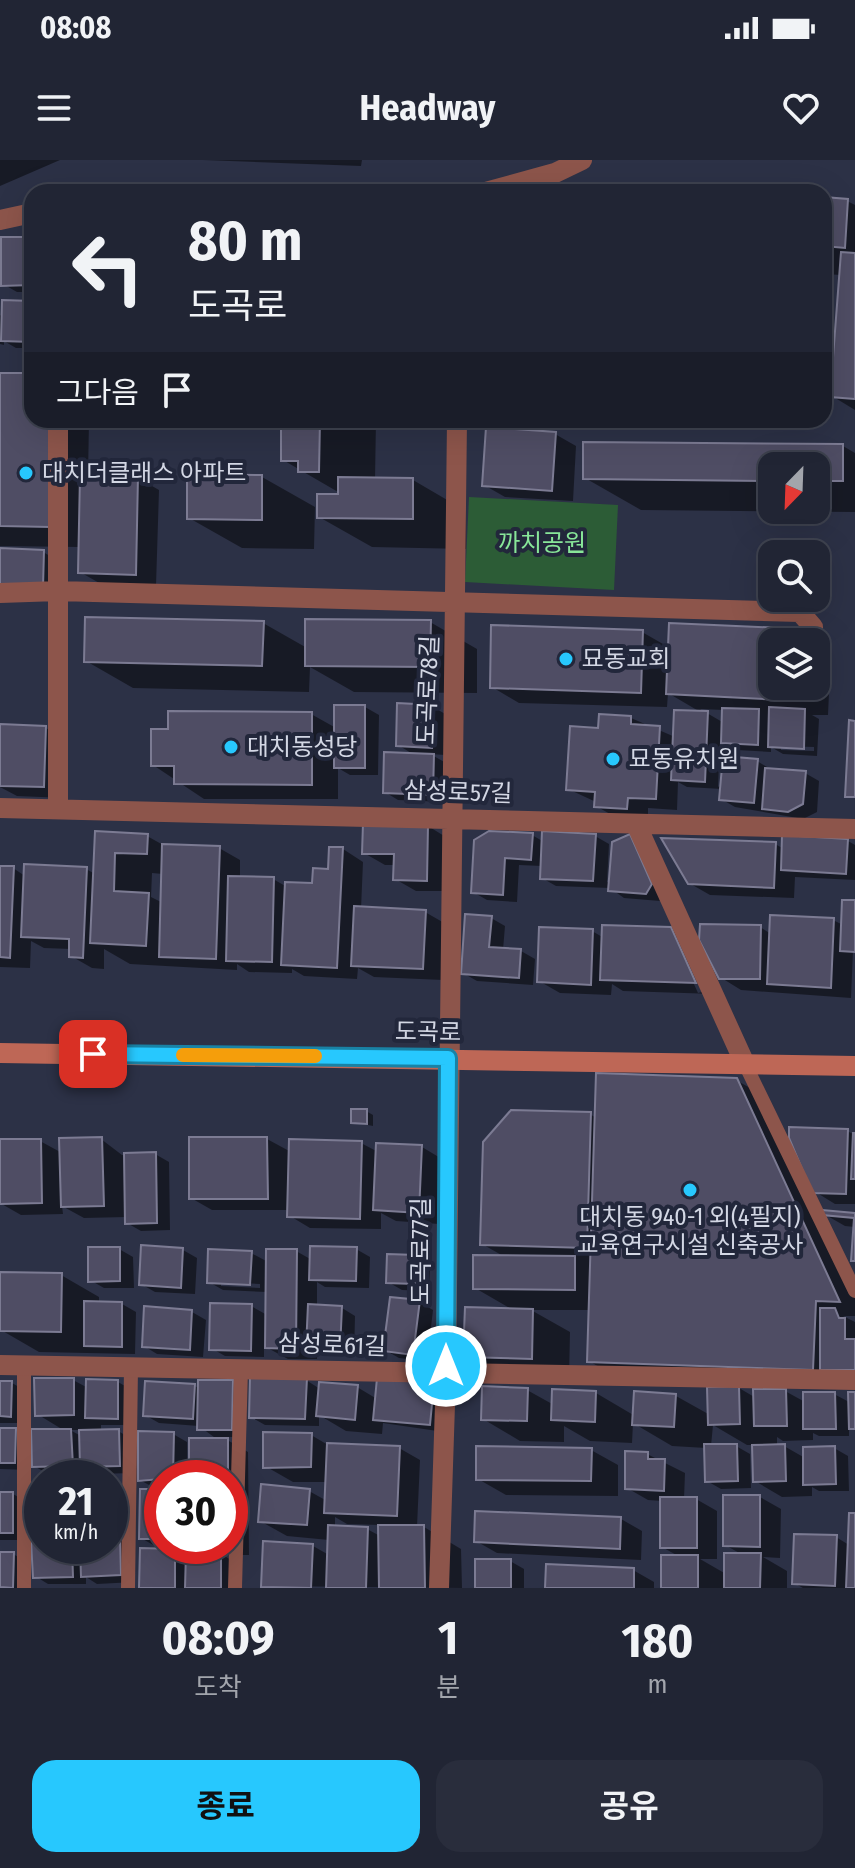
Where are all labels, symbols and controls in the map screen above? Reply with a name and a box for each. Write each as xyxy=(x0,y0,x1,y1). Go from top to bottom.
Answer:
text: 08:08 xyxy=(40,10,111,46)
icon: menu xyxy=(32,86,76,130)
text: Headway xyxy=(360,86,495,130)
icon: heart xyxy=(779,86,823,130)
text: 80 m xyxy=(188,208,303,275)
icon: left xyxy=(56,216,160,320)
text: 도곡로 xyxy=(188,284,287,328)
icon: arrive xyxy=(155,368,199,412)
text: 그다음 xyxy=(56,375,139,411)
north arrow xyxy=(758,452,830,524)
map controls xyxy=(758,452,830,700)
place label: 대치더클래스 아파트 xyxy=(42,459,246,487)
marker: 대치더클래스 아파트 xyxy=(17,464,35,482)
park label: 까치공원 xyxy=(498,529,586,557)
button: search xyxy=(758,540,830,612)
button: layers xyxy=(758,628,830,700)
street label: 도곡로78길 xyxy=(412,635,444,745)
place label: 묘동교회 xyxy=(582,645,670,673)
marker: 묘동교회 xyxy=(557,650,575,668)
place label: 대치동성당 xyxy=(247,733,357,761)
marker: 대치동성당 xyxy=(222,738,240,756)
place label: 묘동유치원 xyxy=(629,745,739,773)
marker: 묘동유치원 xyxy=(604,750,622,768)
street label: 삼성로57길 xyxy=(403,776,513,808)
street label: 도곡로 xyxy=(395,1017,461,1047)
pin xyxy=(59,1020,127,1088)
icon: arrive xyxy=(71,1032,115,1076)
marker: 대치동 940-1 외(4필지) 교육연구시설 신축공사 xyxy=(681,1181,699,1199)
street label: 도곡로77길 xyxy=(407,1197,435,1305)
place label: 대치동 940-1 외(4필지) 교육연구시설 신축공사 xyxy=(577,1203,803,1259)
position arrow xyxy=(404,1324,488,1408)
street label: 삼성로61길 xyxy=(277,1329,387,1361)
speed limit sign: 30 xyxy=(144,1460,248,1564)
text: 21 xyxy=(59,1478,93,1526)
text: km/h xyxy=(54,1520,98,1544)
text: 08:09 xyxy=(162,1609,275,1667)
text: 1 xyxy=(438,1609,458,1667)
text: 180 xyxy=(622,1612,693,1670)
text: m xyxy=(648,1669,668,1700)
text: 도착 xyxy=(194,1672,242,1703)
text: 분 xyxy=(436,1672,460,1703)
button: 종료 xyxy=(32,1760,420,1852)
button: 공유 xyxy=(436,1760,823,1852)

